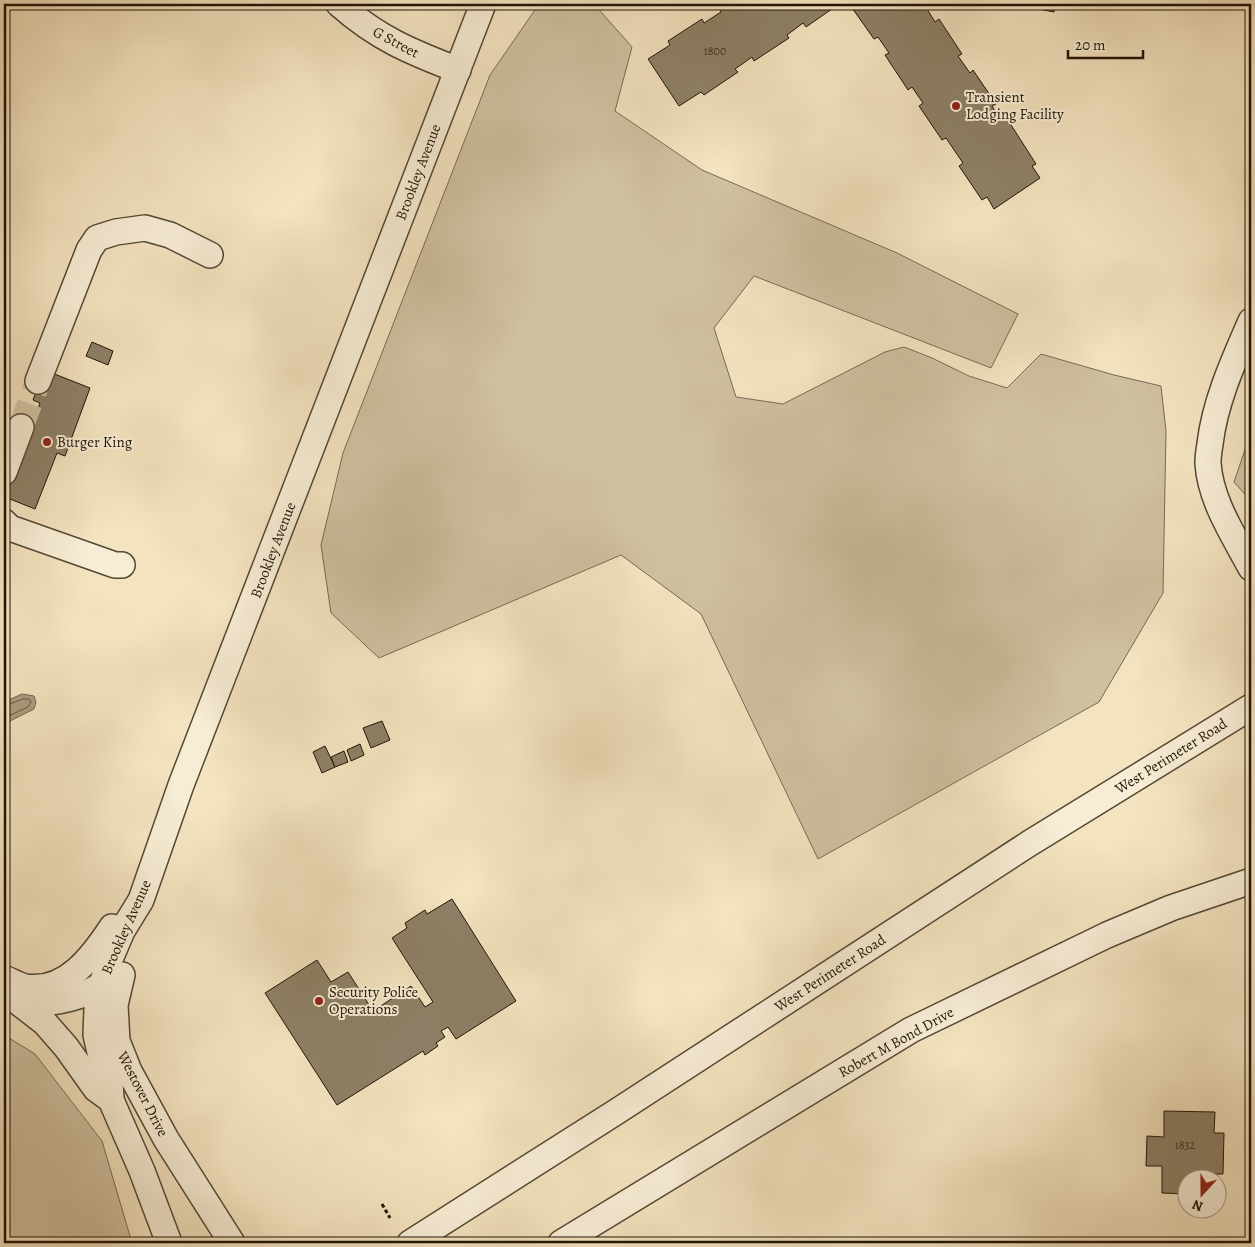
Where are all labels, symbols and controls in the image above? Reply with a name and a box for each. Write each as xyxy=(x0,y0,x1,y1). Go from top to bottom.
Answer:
street label: G Street xyxy=(369,21,423,63)
scale bar xyxy=(1068,28,1142,60)
text: 20 m xyxy=(1075,35,1106,55)
house number: 1800 xyxy=(704,43,726,59)
place label: Transient Lodging Facility xyxy=(966,87,1064,124)
marker: Transient Lodging Facility xyxy=(950,100,962,112)
street label: Brookley Avenue xyxy=(390,121,446,223)
place label: Burger King xyxy=(57,432,133,452)
marker: Burger King xyxy=(41,436,53,448)
street label: Brookley Avenue xyxy=(245,499,301,601)
street label: West Perimeter Road xyxy=(1110,713,1232,799)
street label: Brookley Avenue xyxy=(96,876,156,977)
street label: West Perimeter Road xyxy=(770,929,890,1017)
place label: Security Police Operations xyxy=(329,982,419,1019)
marker: Security Police Operations xyxy=(313,995,325,1007)
street label: Robert M Bond Drive xyxy=(835,1002,958,1082)
street label: Westover Drive xyxy=(112,1047,173,1140)
house number: 1832 xyxy=(1175,1137,1196,1153)
north arrow xyxy=(1178,1170,1228,1220)
text: N xyxy=(1189,1195,1206,1216)

